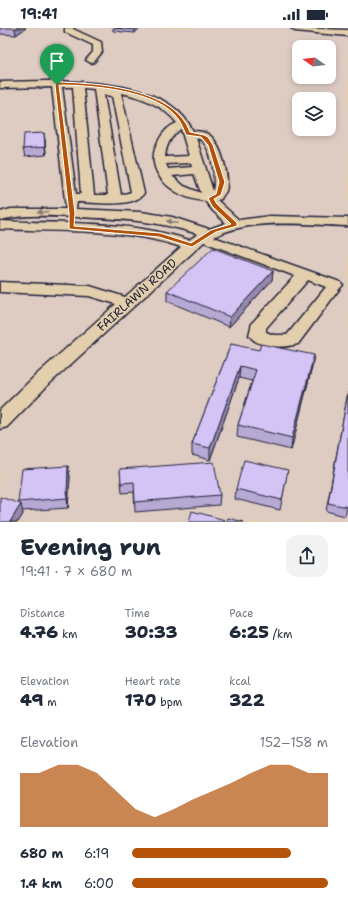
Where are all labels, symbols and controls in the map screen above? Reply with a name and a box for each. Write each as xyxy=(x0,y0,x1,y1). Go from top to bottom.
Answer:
text: 19:41 xyxy=(20,4,58,24)
north arrow xyxy=(292,40,336,84)
map controls xyxy=(292,40,336,136)
pin xyxy=(40,44,74,85)
icon: arrive xyxy=(46,50,68,72)
button: layers xyxy=(292,92,336,136)
one-way arrow xyxy=(36,209,49,215)
one-way arrow xyxy=(166,218,178,224)
street label: FAIRLAWN ROAD xyxy=(94,255,180,335)
text: Evening run xyxy=(20,533,161,562)
button: share xyxy=(286,535,328,577)
text: 19:41 · 7 × 680 m xyxy=(20,563,132,580)
text: Distance xyxy=(20,606,65,621)
text: Time xyxy=(125,606,150,621)
text: Pace xyxy=(229,606,254,621)
text: 4.76 xyxy=(20,621,58,643)
text: 30:33 xyxy=(125,621,177,643)
text: 6:25 xyxy=(229,621,269,643)
text: km xyxy=(58,627,77,642)
text: /km xyxy=(269,627,292,642)
text: Elevation xyxy=(20,674,69,689)
text: Heart rate xyxy=(125,674,181,689)
text: kcal xyxy=(229,674,251,689)
text: 49 xyxy=(20,689,43,711)
text: 170 xyxy=(125,689,156,711)
text: 322 xyxy=(229,689,265,711)
text: m xyxy=(43,695,57,710)
text: bpm xyxy=(156,695,182,710)
text: Elevation xyxy=(20,734,78,751)
text: 152–158 m xyxy=(260,734,328,751)
text: 680 m xyxy=(20,845,63,862)
text: 6:19 xyxy=(84,845,109,862)
text: 1.4 km xyxy=(20,875,62,892)
text: 6:00 xyxy=(84,875,114,892)

